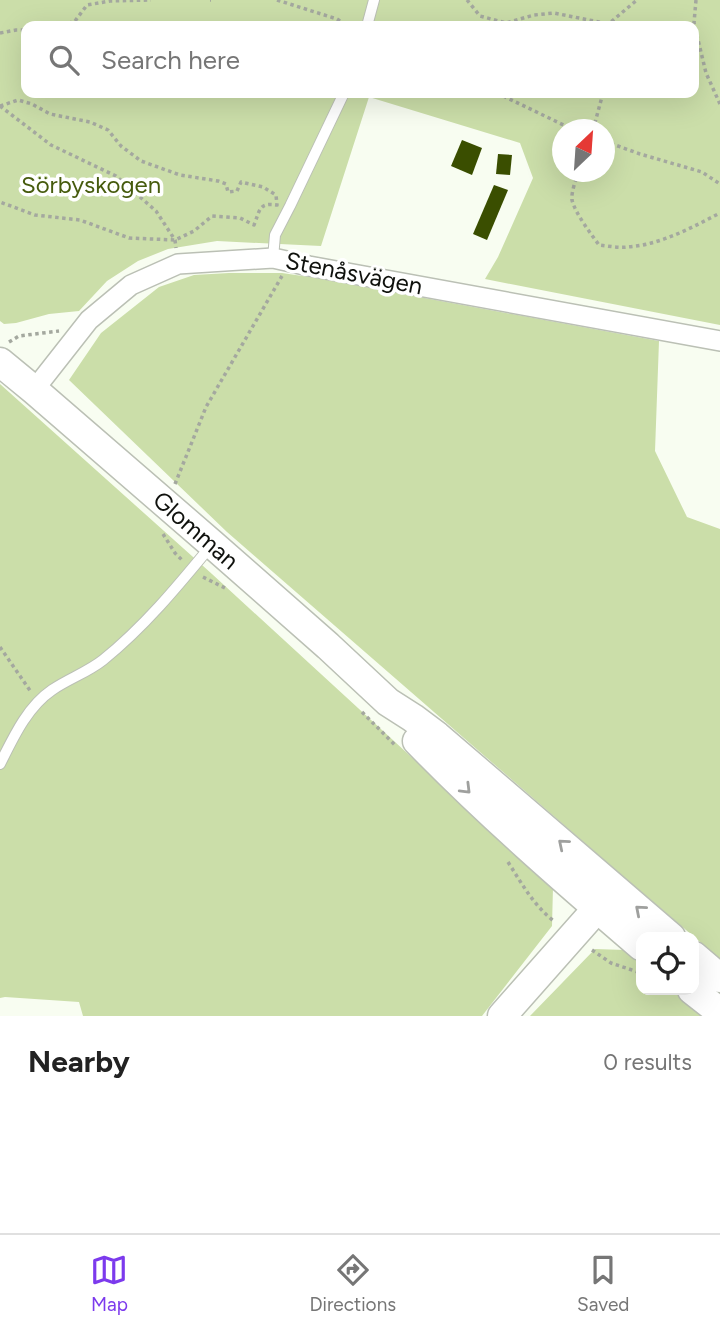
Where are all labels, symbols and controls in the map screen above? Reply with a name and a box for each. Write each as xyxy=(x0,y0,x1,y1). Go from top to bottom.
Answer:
search box xyxy=(21,21,699,98)
icon: search xyxy=(45,41,83,79)
text: Search here xyxy=(101,44,240,76)
north arrow xyxy=(552,119,615,182)
park label: Sörbyskogen xyxy=(21,170,161,199)
street label: Stenåsvägen xyxy=(283,246,425,300)
street label: Glomman xyxy=(147,485,245,575)
one-way arrow xyxy=(457,781,470,794)
one-way arrow xyxy=(558,840,571,852)
one-way arrow xyxy=(635,906,648,918)
map controls xyxy=(636,932,699,995)
button: locate xyxy=(636,932,699,995)
text: Nearby xyxy=(28,1043,130,1080)
text: 0 results xyxy=(603,1048,692,1076)
tab: Map xyxy=(90,1251,128,1316)
tab: Directions xyxy=(309,1251,396,1316)
tab: Saved xyxy=(577,1251,629,1316)

